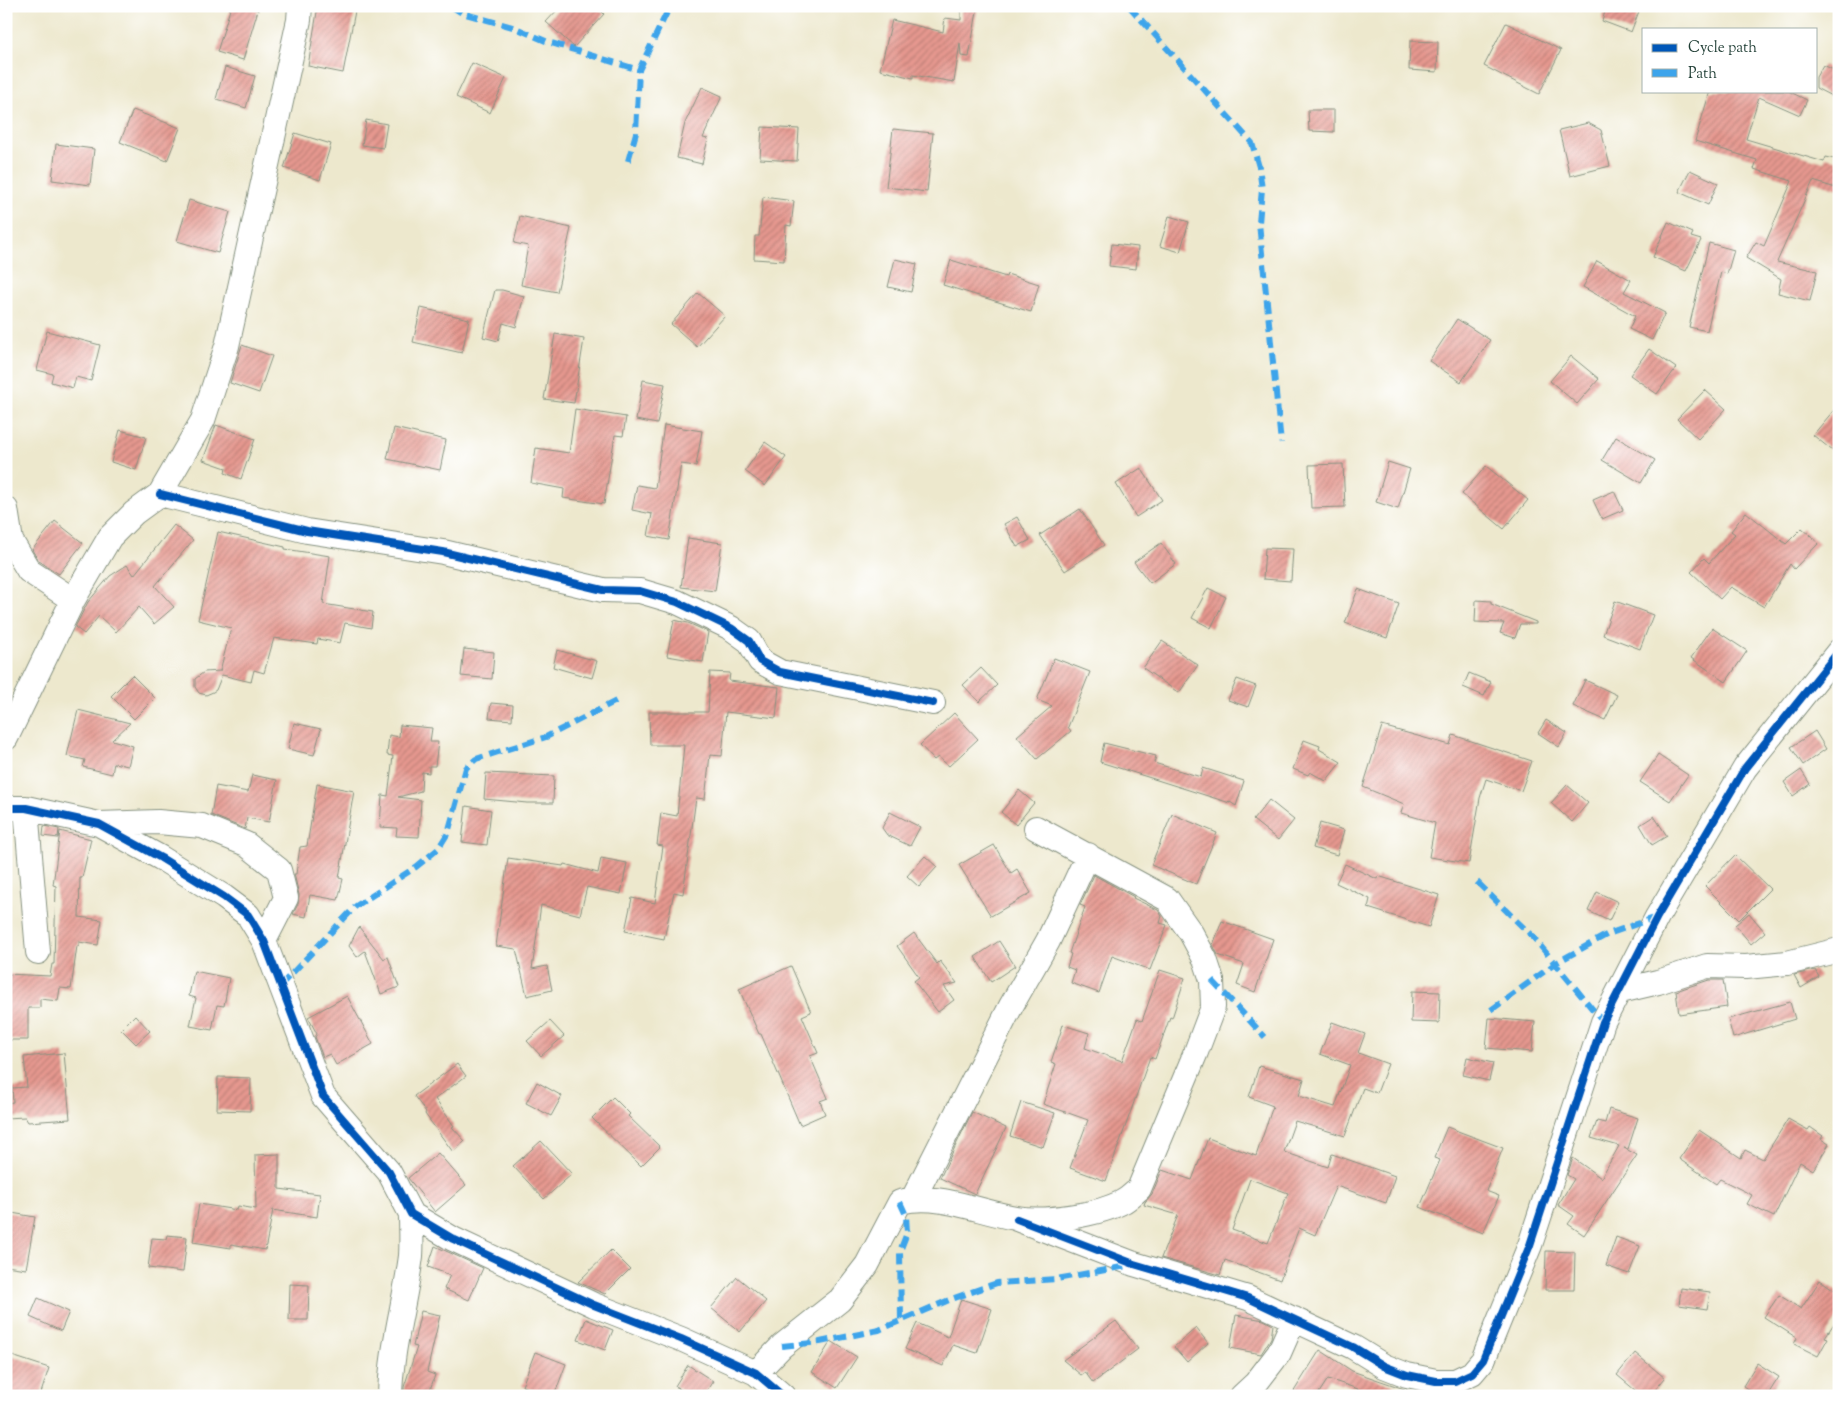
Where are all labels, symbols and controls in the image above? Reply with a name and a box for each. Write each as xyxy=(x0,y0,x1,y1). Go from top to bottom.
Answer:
legend xyxy=(1642,28,1818,92)
text: Cycle path xyxy=(1688,38,1757,59)
text: Path xyxy=(1688,64,1717,85)

